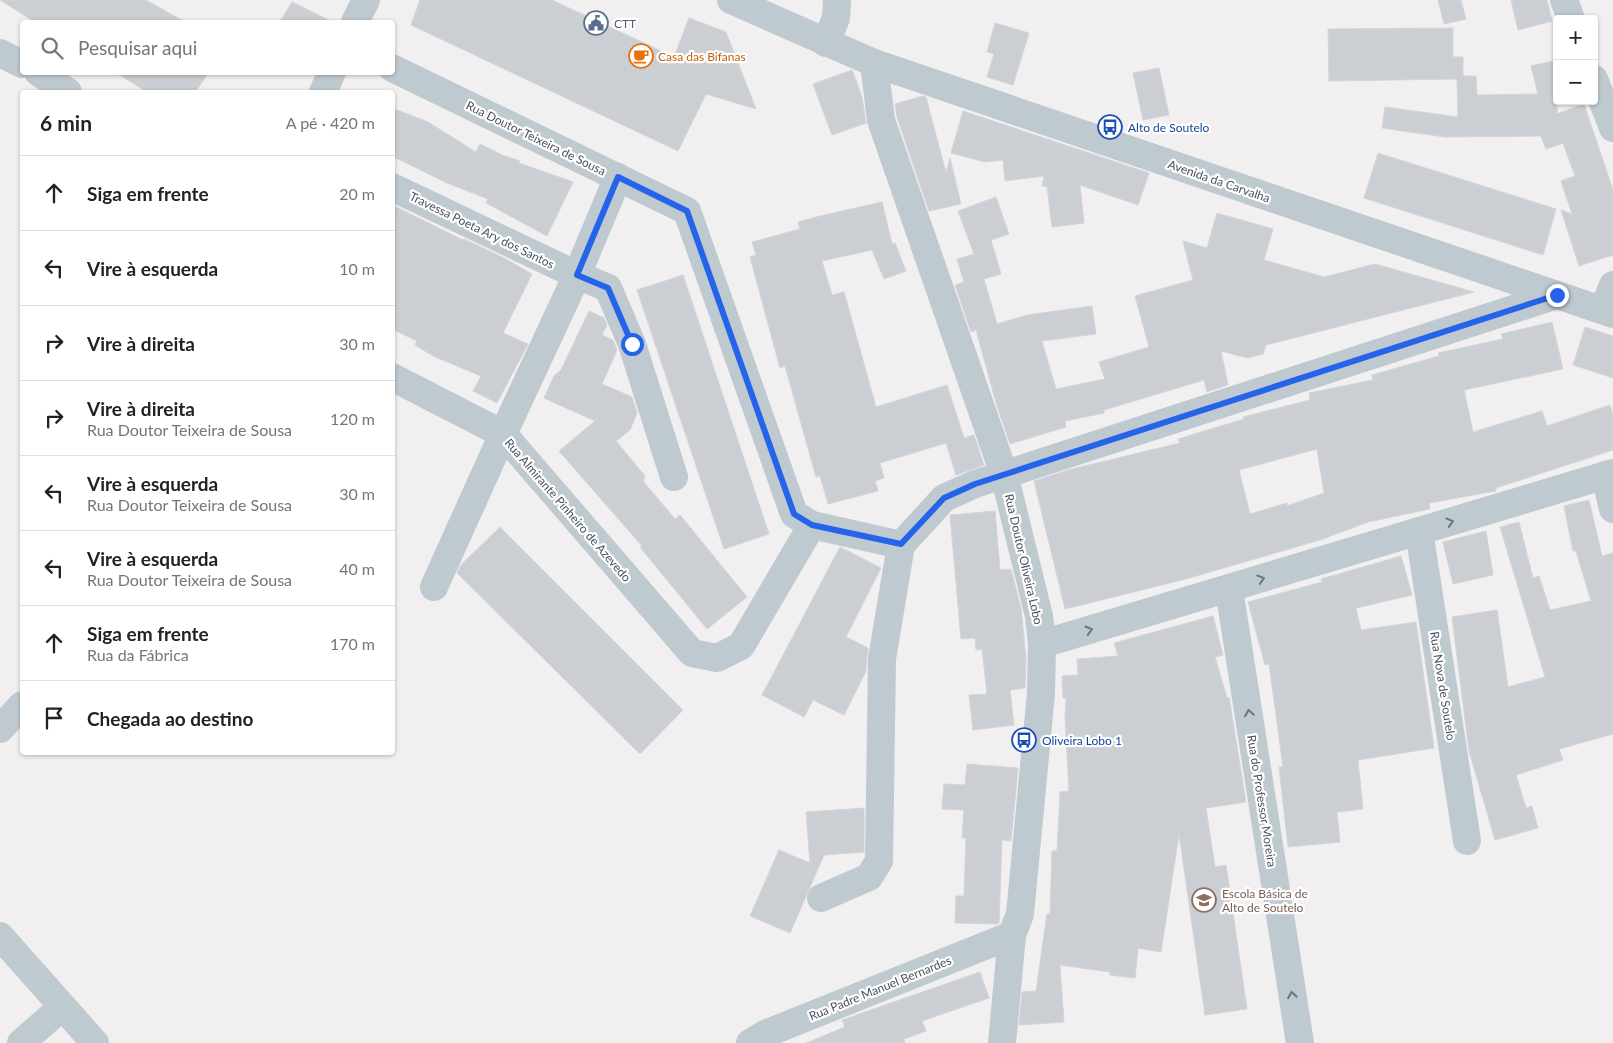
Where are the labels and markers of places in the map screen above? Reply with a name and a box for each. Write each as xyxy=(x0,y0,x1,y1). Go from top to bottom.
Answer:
public building icon: CTT xyxy=(583,10,609,36)
place label: CTT xyxy=(614,16,636,31)
cafe icon: Casa das Bifanas xyxy=(628,43,654,69)
place label: Casa das Bifanas xyxy=(658,49,746,64)
bus stop icon: Alto de Soutelo xyxy=(1097,114,1123,140)
place label: Alto de Soutelo xyxy=(1128,120,1210,135)
bus stop icon: Oliveira Lobo 1 xyxy=(1011,727,1037,753)
place label: Oliveira Lobo 1 xyxy=(1042,733,1122,748)
place label: Escola Básica de Alto de Soutelo xyxy=(1222,886,1308,915)
school or university icon: Escola Básica de Alto de Soutelo xyxy=(1191,887,1217,913)

